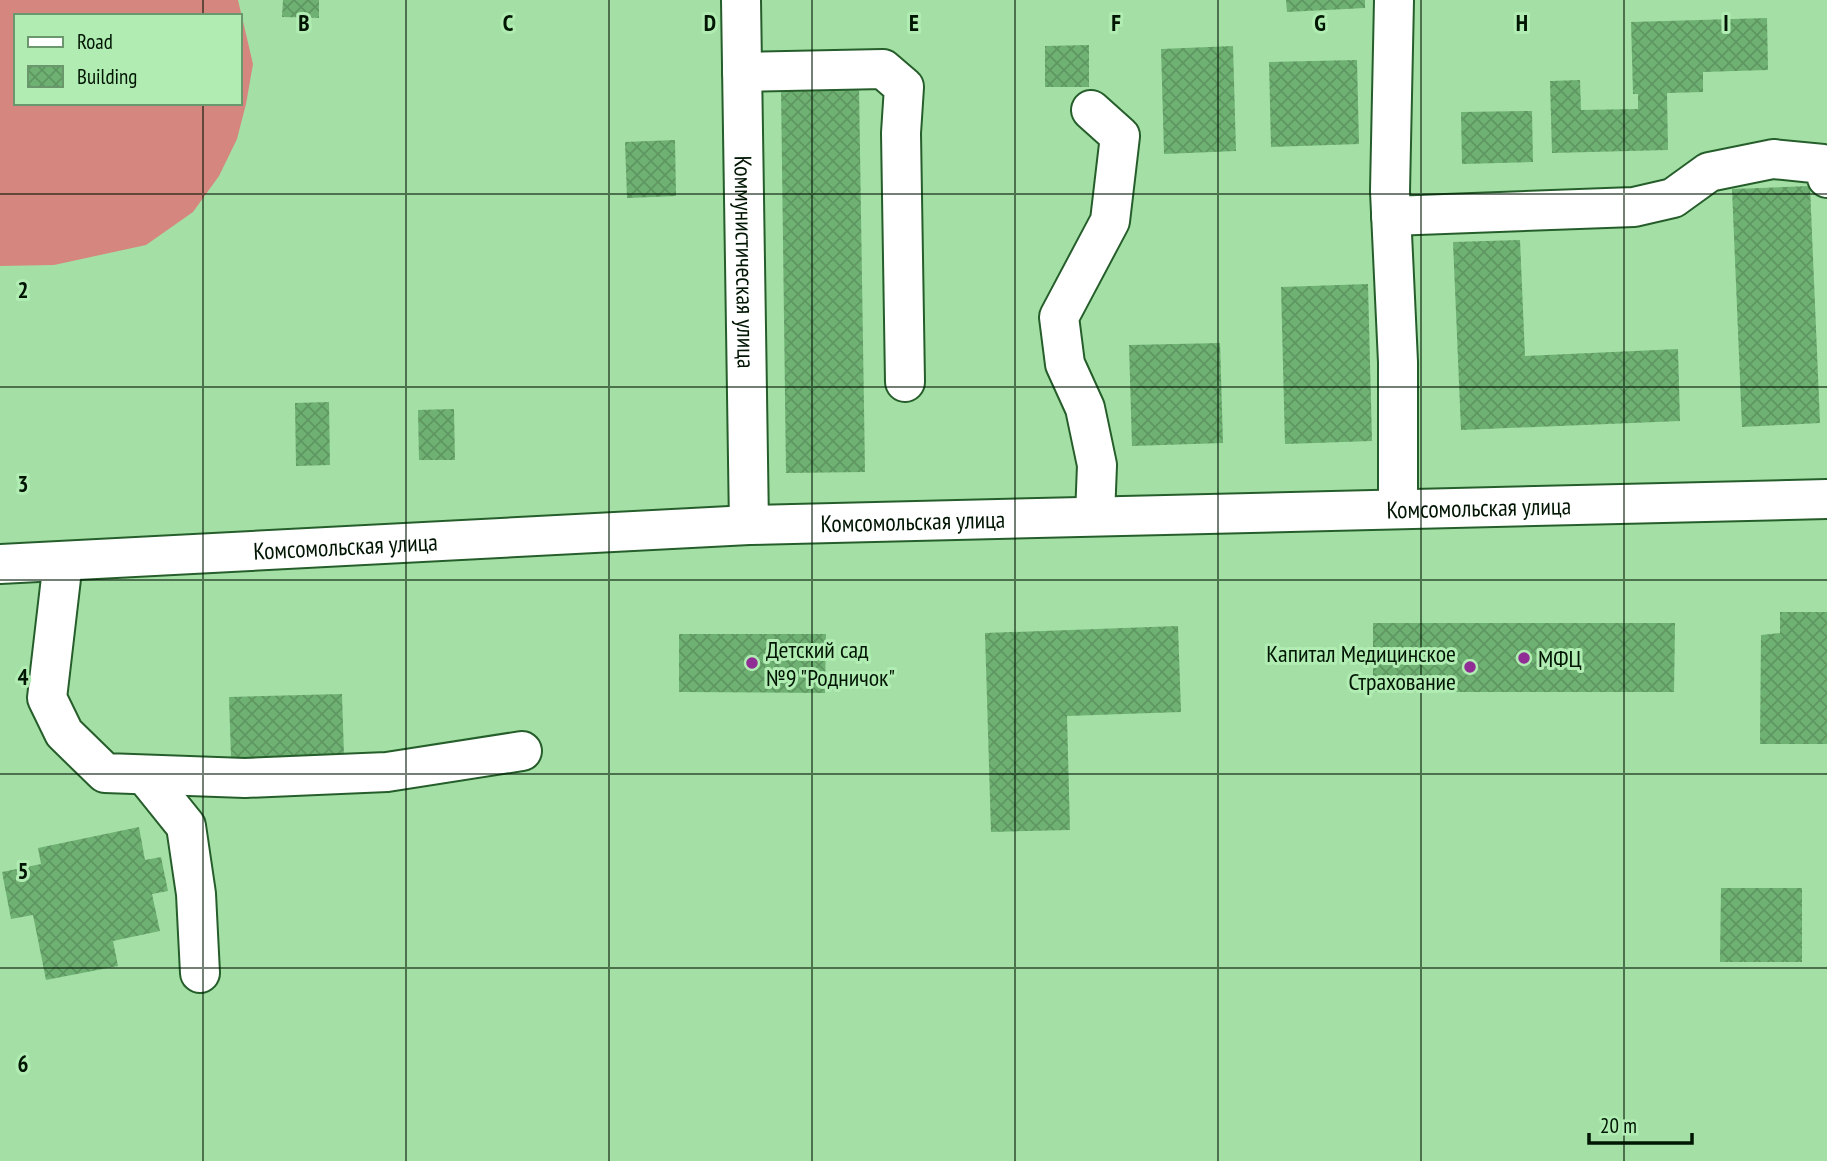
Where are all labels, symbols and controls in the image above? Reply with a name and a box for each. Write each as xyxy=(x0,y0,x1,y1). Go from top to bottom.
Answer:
text: B xyxy=(298,8,310,37)
text: C xyxy=(503,8,514,37)
text: D xyxy=(704,8,716,37)
text: E xyxy=(909,8,919,37)
text: F xyxy=(1111,8,1121,37)
text: G xyxy=(1314,8,1326,37)
text: H xyxy=(1516,8,1528,37)
text: I xyxy=(1723,8,1729,37)
legend xyxy=(14,14,242,105)
text: Road xyxy=(77,28,113,55)
text: Building xyxy=(77,63,137,90)
street label: Коммунистическая улица xyxy=(728,155,762,369)
text: 2 xyxy=(18,275,29,304)
text: 3 xyxy=(18,469,29,498)
street label: Комсомольская улица xyxy=(1386,490,1571,525)
street label: Комсомольская улица xyxy=(820,503,1006,539)
street label: Комсомольская улица xyxy=(253,526,439,566)
place label: Детский сад №9 "Родничок" xyxy=(766,634,895,693)
place label: Капитал Медицинское Страхование xyxy=(1266,638,1456,697)
place label: МФЦ xyxy=(1538,643,1582,674)
marker: МФЦ xyxy=(1516,650,1532,666)
marker: Детский сад №9 "Родничок" xyxy=(744,655,760,671)
marker: Капитал Медицинское Страхование xyxy=(1462,659,1478,675)
text: 4 xyxy=(18,662,29,691)
text: 5 xyxy=(18,856,29,885)
text: 6 xyxy=(18,1049,29,1078)
scale bar xyxy=(1589,1102,1692,1146)
text: 20 m xyxy=(1600,1112,1637,1139)

